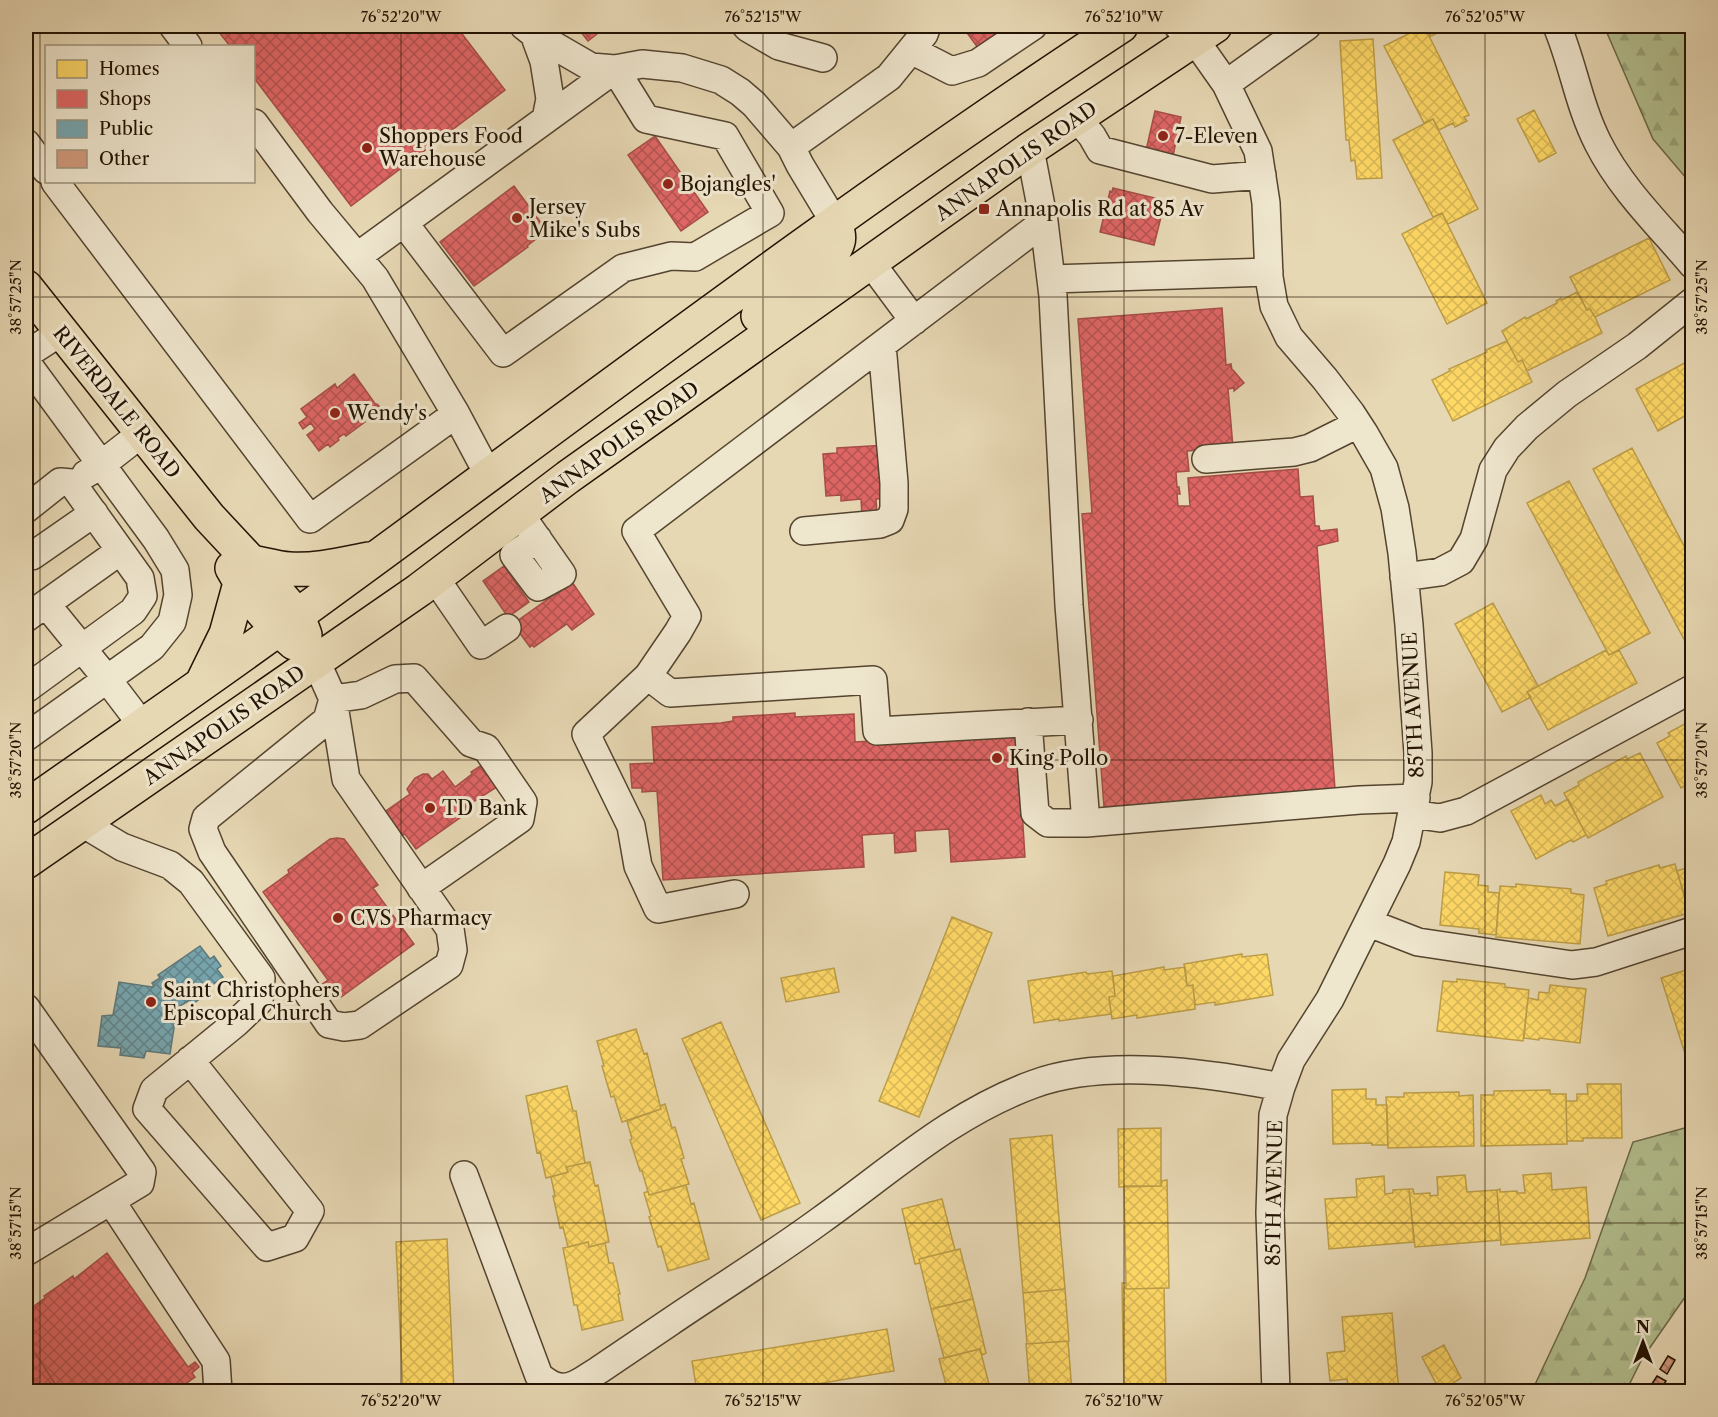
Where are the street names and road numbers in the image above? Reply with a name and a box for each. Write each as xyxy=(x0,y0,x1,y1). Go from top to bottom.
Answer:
street label: ANNAPOLIS ROAD xyxy=(930,96,1101,226)
street label: RIVERDALE ROAD xyxy=(48,321,186,483)
street label: ANNAPOLIS ROAD xyxy=(534,376,704,509)
street label: 85TH AVENUE xyxy=(1397,631,1429,779)
street label: ANNAPOLIS ROAD xyxy=(138,660,309,790)
street label: 85TH AVENUE xyxy=(1261,1120,1287,1266)

